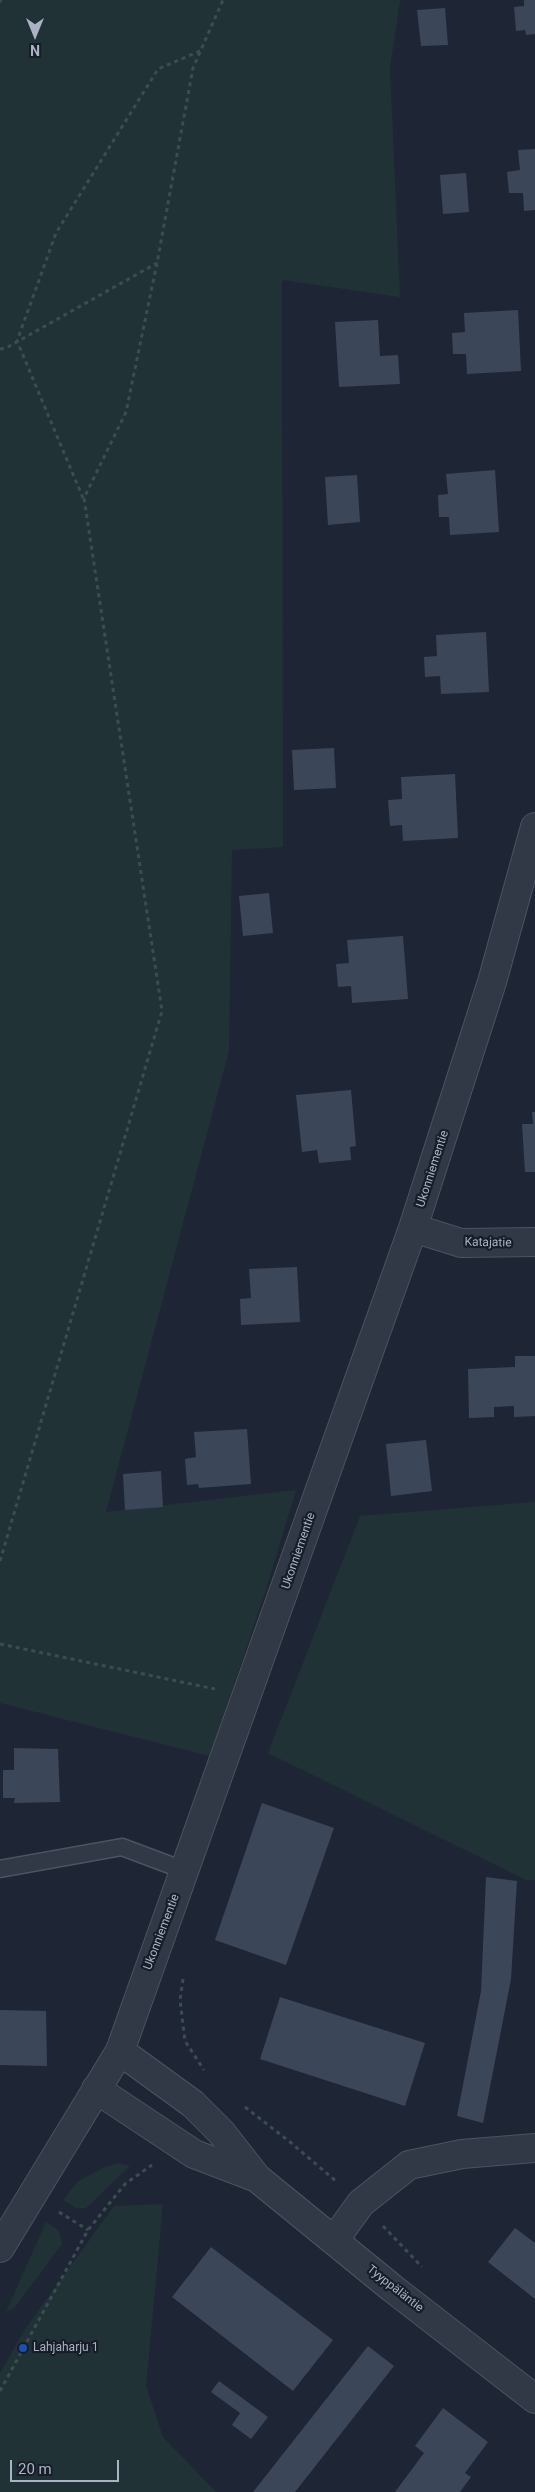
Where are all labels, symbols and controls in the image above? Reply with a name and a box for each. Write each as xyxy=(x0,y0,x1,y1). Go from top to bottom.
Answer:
north arrow xyxy=(10,10,60,60)
text: N xyxy=(30,42,40,58)
street label: Ukonniementie xyxy=(414,1129,452,1209)
street label: Katajatie xyxy=(464,1235,512,1251)
street label: Ukonniementie xyxy=(279,1511,319,1591)
street label: Ukonniementie xyxy=(141,1892,183,1972)
street label: Tyyppäläntie xyxy=(364,2263,426,2315)
place label: Lahjaharju 1 xyxy=(33,2341,98,2355)
marker: Lahjaharju 1 xyxy=(17,2342,29,2354)
scale bar xyxy=(12,2450,121,2482)
text: 20 m xyxy=(18,2460,52,2478)

